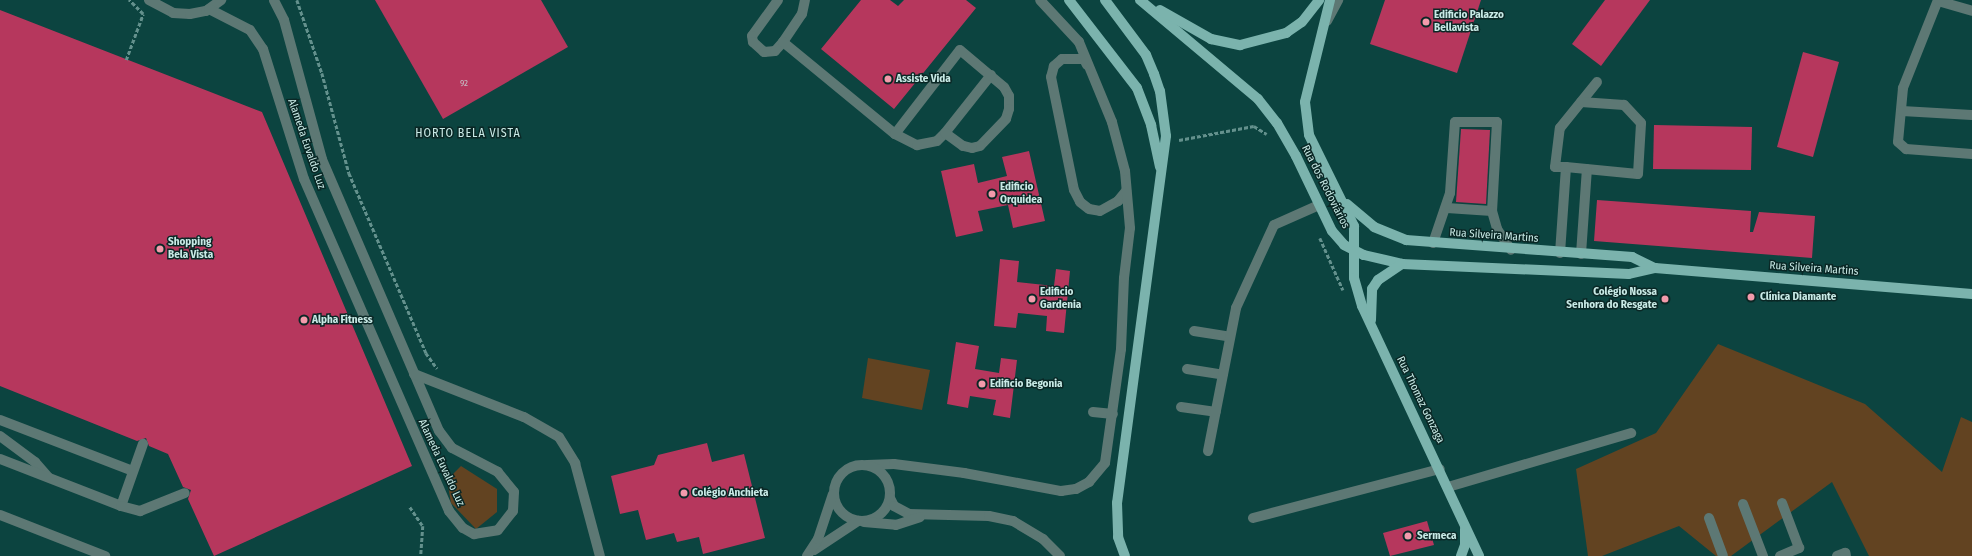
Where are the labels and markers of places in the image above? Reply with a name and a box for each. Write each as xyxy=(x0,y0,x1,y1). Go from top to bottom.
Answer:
place label: Edificio Palazzo Bellavista xyxy=(1434,9,1504,35)
marker: Edificio Palazzo Bellavista xyxy=(1421,17,1431,27)
place label: Assiste Vida xyxy=(896,72,951,86)
marker: Assiste Vida xyxy=(883,74,893,84)
place label: Edificio Orquidea xyxy=(1000,181,1042,207)
marker: Edificio Orquidea xyxy=(987,189,997,199)
place label: Shopping Bela Vista xyxy=(168,236,213,262)
marker: Shopping Bela Vista xyxy=(155,244,165,254)
place label: Edificio Gardenia xyxy=(1040,286,1081,312)
place label: Colégio Nossa Senhora do Resgate xyxy=(1566,286,1657,312)
place label: Clínica Diamante xyxy=(1760,290,1836,304)
marker: Clínica Diamante xyxy=(1745,291,1757,303)
marker: Edificio Gardenia xyxy=(1027,294,1037,304)
marker: Colégio Nossa Senhora do Resgate xyxy=(1660,294,1670,304)
place label: Alpha Fitness xyxy=(312,313,373,327)
marker: Alpha Fitness xyxy=(299,315,309,325)
place label: Edificio Begonia xyxy=(990,377,1063,391)
marker: Edificio Begonia xyxy=(977,379,987,389)
place label: Colégio Anchieta xyxy=(692,486,768,500)
marker: Colégio Anchieta xyxy=(679,488,689,498)
place label: Sermeca xyxy=(1417,529,1456,543)
marker: Sermeca xyxy=(1402,530,1414,542)

